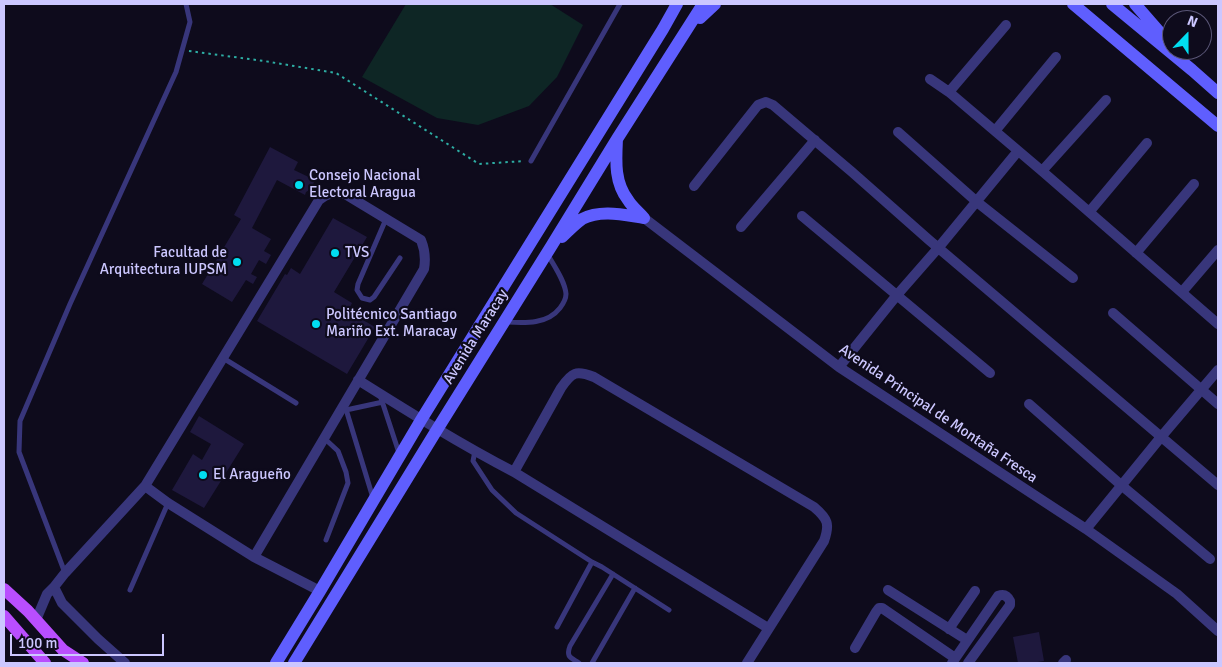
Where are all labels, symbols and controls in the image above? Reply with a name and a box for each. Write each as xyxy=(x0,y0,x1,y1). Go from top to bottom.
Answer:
north arrow xyxy=(1162,10,1212,60)
text: N xyxy=(1185,12,1200,31)
place label: Consejo Nacional Electoral Aragua xyxy=(309,167,420,202)
marker: Consejo Nacional Electoral Aragua xyxy=(293,179,305,191)
place label: Facultad de Arquitectura IUPSM xyxy=(100,244,227,279)
place label: TVS xyxy=(345,244,369,262)
marker: TVS xyxy=(329,247,341,259)
marker: Facultad de Arquitectura IUPSM xyxy=(231,256,243,268)
street label: Avenida Maracay xyxy=(440,286,512,388)
place label: Politécnico Santiago Mariño Ext. Maracay xyxy=(326,306,457,341)
marker: Politécnico Santiago Mariño Ext. Maracay xyxy=(310,318,322,330)
street label: Avenida Principal de Montaña Fresca xyxy=(835,341,1041,487)
place label: El Aragueño xyxy=(213,466,291,484)
marker: El Aragueño xyxy=(197,469,209,481)
scale bar xyxy=(12,624,166,656)
text: 100 m xyxy=(18,634,58,652)

